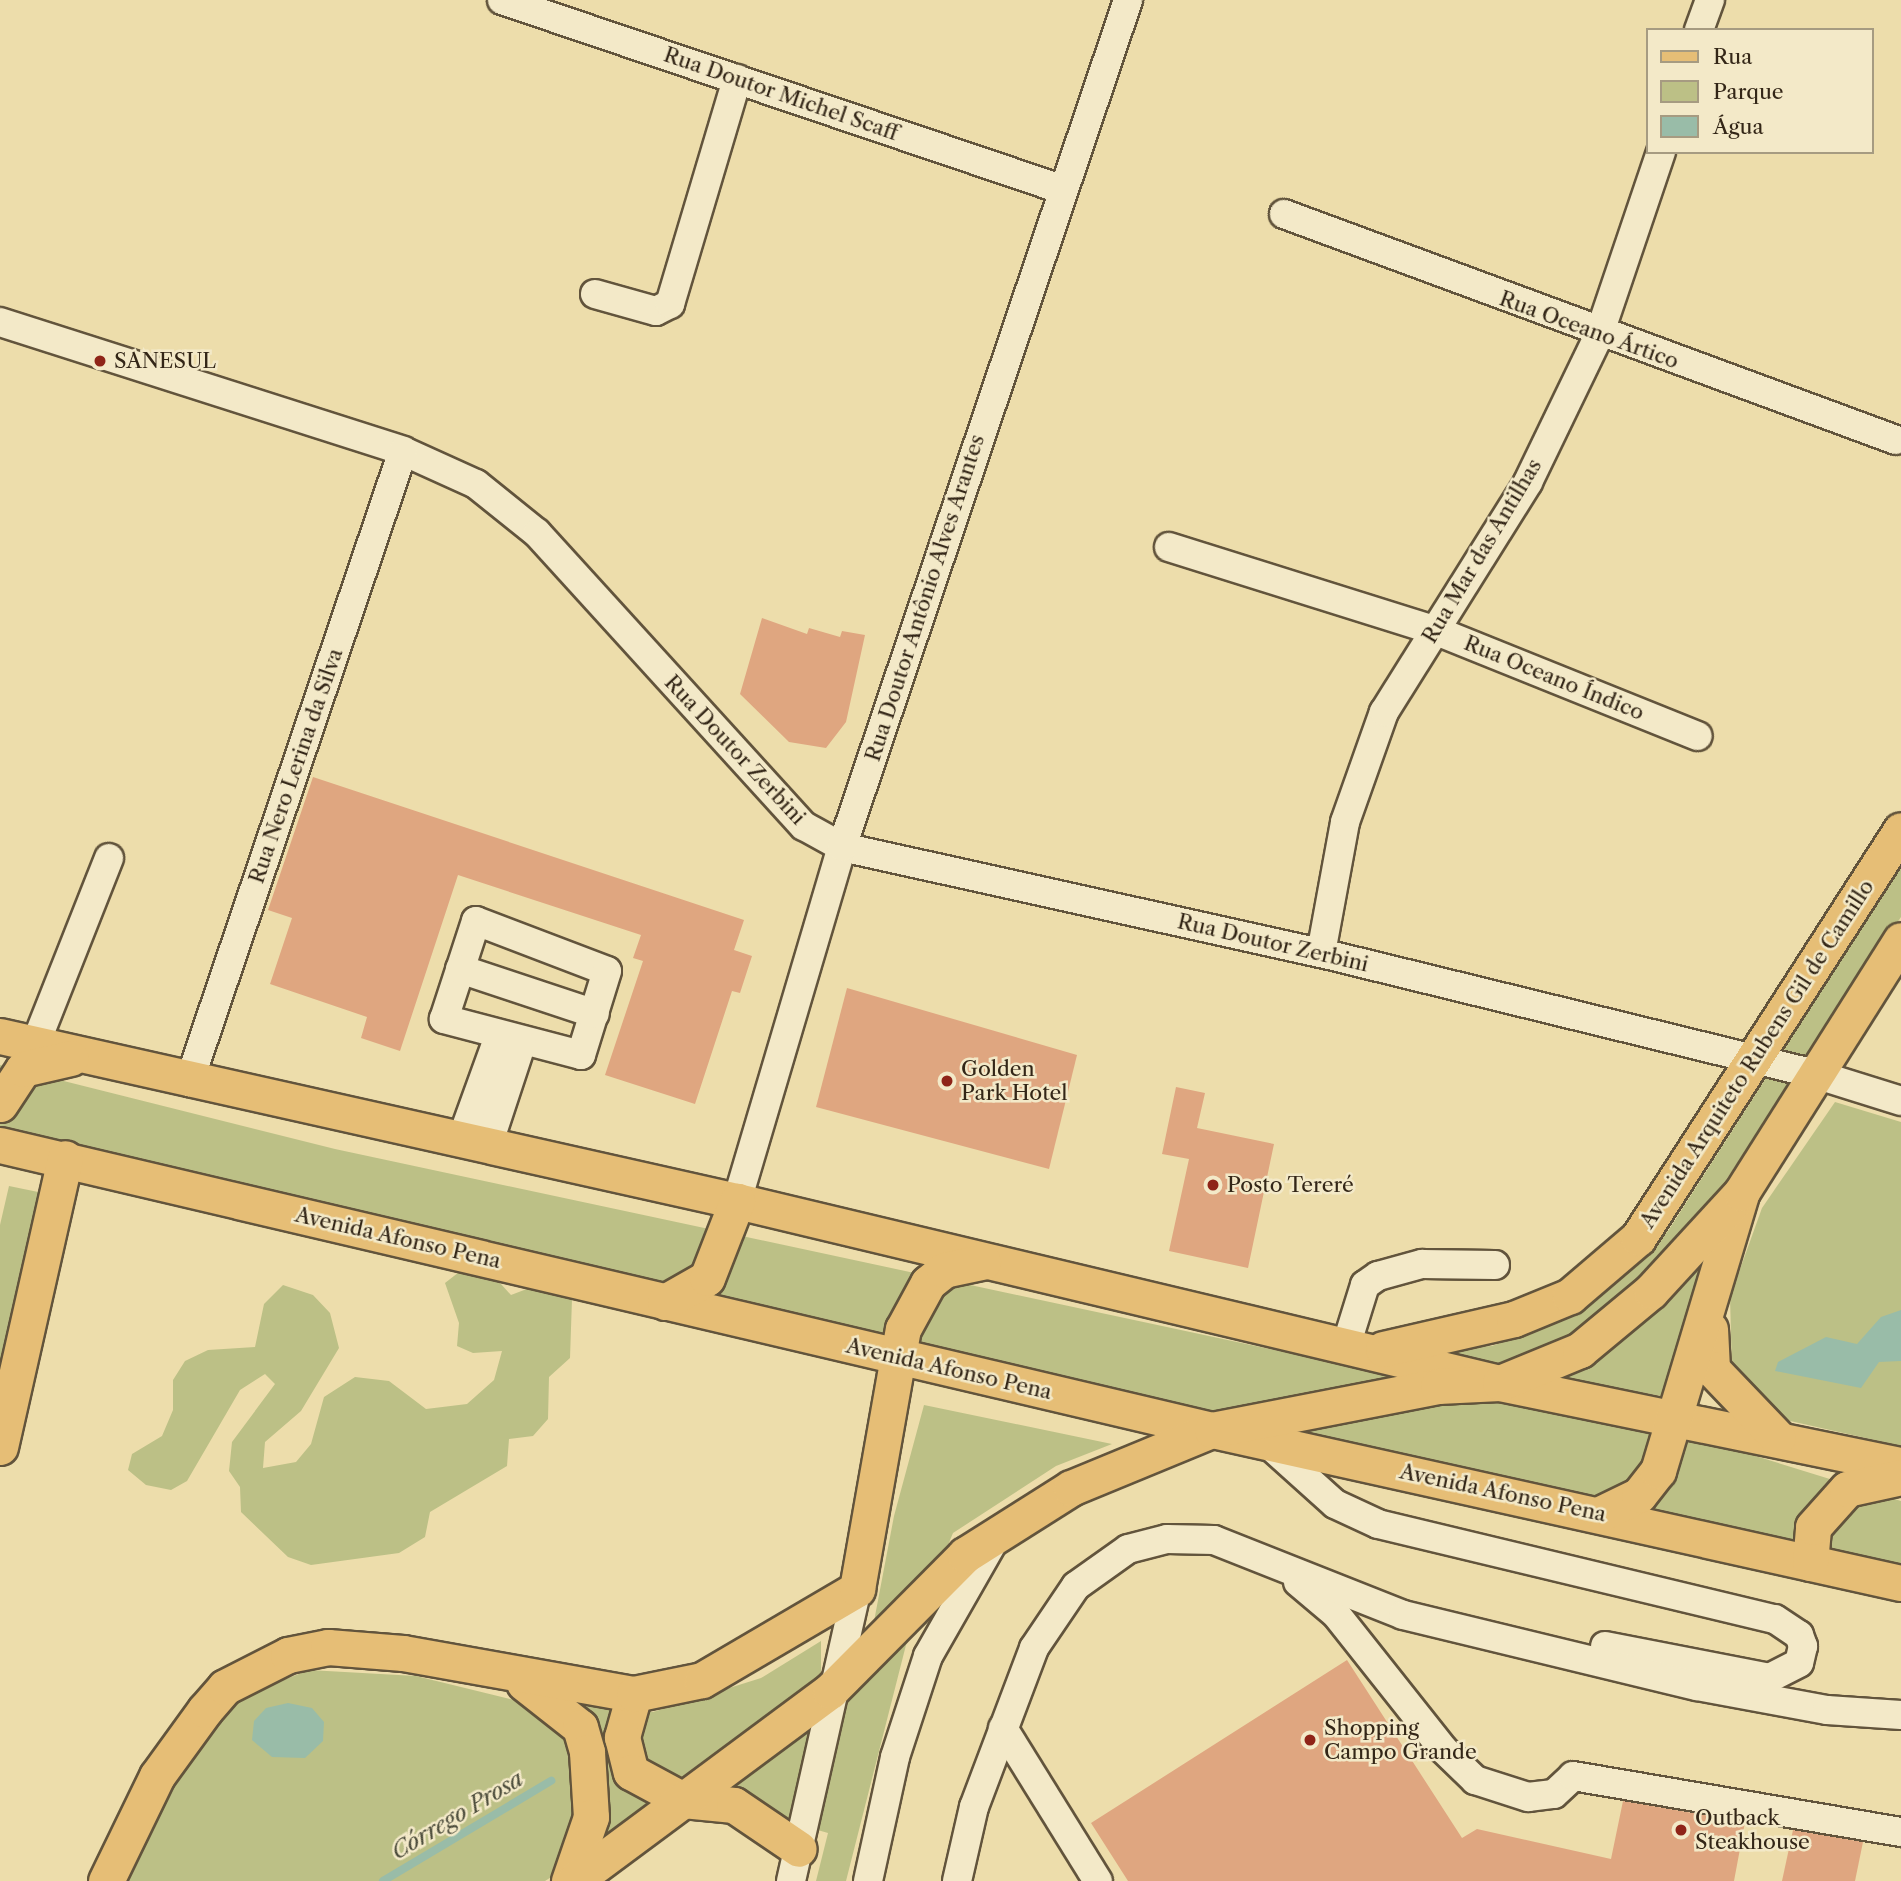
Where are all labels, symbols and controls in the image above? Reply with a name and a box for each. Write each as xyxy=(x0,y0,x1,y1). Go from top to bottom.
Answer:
legend xyxy=(1646,28,1873,154)
street label: Rua Doutor Michel Scaff xyxy=(660,42,902,146)
text: Rua xyxy=(1713,44,1752,69)
text: Parque xyxy=(1713,79,1784,104)
text: Água xyxy=(1713,114,1764,139)
street label: Rua Oceano Ártico xyxy=(1495,286,1683,374)
place label: SANESUL xyxy=(114,348,216,374)
marker: SANESUL xyxy=(92,353,108,369)
street label: Rua Doutor Antônio Alves Arantes xyxy=(860,430,990,766)
street label: Rua Mar das Antilhas xyxy=(1417,454,1547,648)
street label: Rua Oceano Índico xyxy=(1460,630,1648,726)
street label: Rua Nero Lerina da Silva xyxy=(244,645,348,887)
street label: Rua Doutor Zerbini xyxy=(659,670,811,830)
street label: Avenida Arquiteto Rubens Gil de Camillo xyxy=(1634,875,1880,1233)
street label: Rua Doutor Zerbini xyxy=(1175,909,1371,977)
place label: Golden Park Hotel xyxy=(961,1056,1068,1106)
marker: Golden Park Hotel xyxy=(939,1073,955,1089)
place label: Posto Tereré xyxy=(1227,1172,1354,1198)
marker: Posto Tereré xyxy=(1205,1177,1221,1193)
street label: Avenida Afonso Pena xyxy=(292,1202,504,1274)
street label: Avenida Afonso Pena xyxy=(843,1333,1055,1405)
street label: Avenida Afonso Pena xyxy=(1397,1459,1609,1527)
place label: Shopping Campo Grande xyxy=(1324,1715,1477,1765)
marker: Shopping Campo Grande xyxy=(1302,1732,1318,1748)
water label: Córrego Prosa xyxy=(386,1765,528,1865)
place label: Outback Steakhouse xyxy=(1695,1805,1810,1855)
marker: Outback Steakhouse xyxy=(1673,1822,1689,1838)

